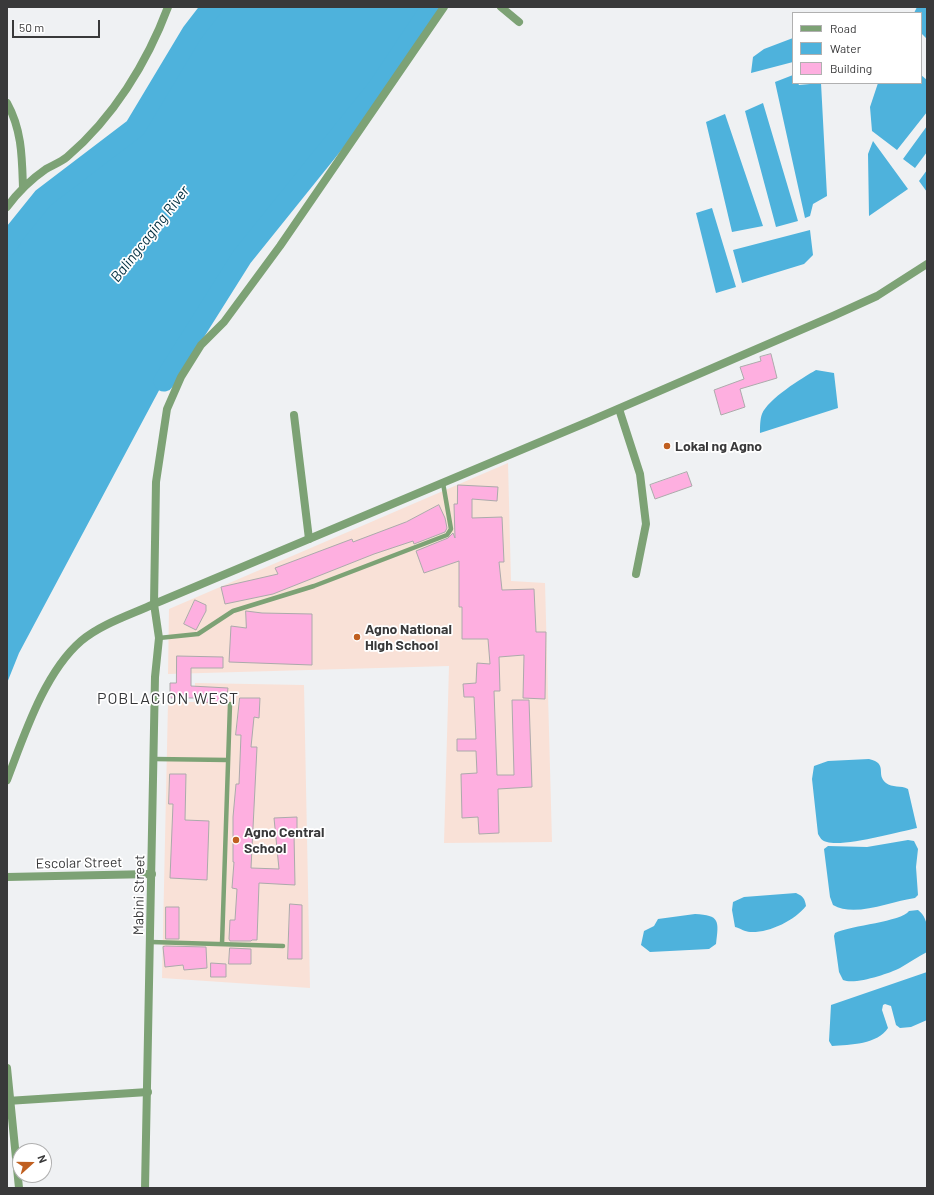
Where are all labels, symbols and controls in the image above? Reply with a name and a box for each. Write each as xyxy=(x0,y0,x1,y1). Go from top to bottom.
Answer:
scale bar xyxy=(14,12,102,38)
legend xyxy=(792,12,922,84)
text: 50 m xyxy=(19,20,44,34)
text: Road xyxy=(830,21,857,35)
text: Water xyxy=(830,41,861,55)
text: Building xyxy=(830,61,872,75)
water label: Balingcaging River xyxy=(107,182,193,286)
place label: Lokal ng Agno xyxy=(675,438,762,454)
marker: Lokal ng Agno xyxy=(662,441,672,451)
place label: Agno National High School xyxy=(365,621,452,654)
marker: Agno National High School xyxy=(352,632,362,642)
district label: POBLACION WEST xyxy=(97,689,239,709)
place label: Agno Central School xyxy=(244,824,324,856)
marker: Agno Central School xyxy=(231,835,241,845)
street label: Escolar Street xyxy=(36,854,122,872)
street label: Mabini Street xyxy=(130,855,148,935)
north arrow xyxy=(12,1143,52,1183)
text: N xyxy=(35,1153,50,1165)

